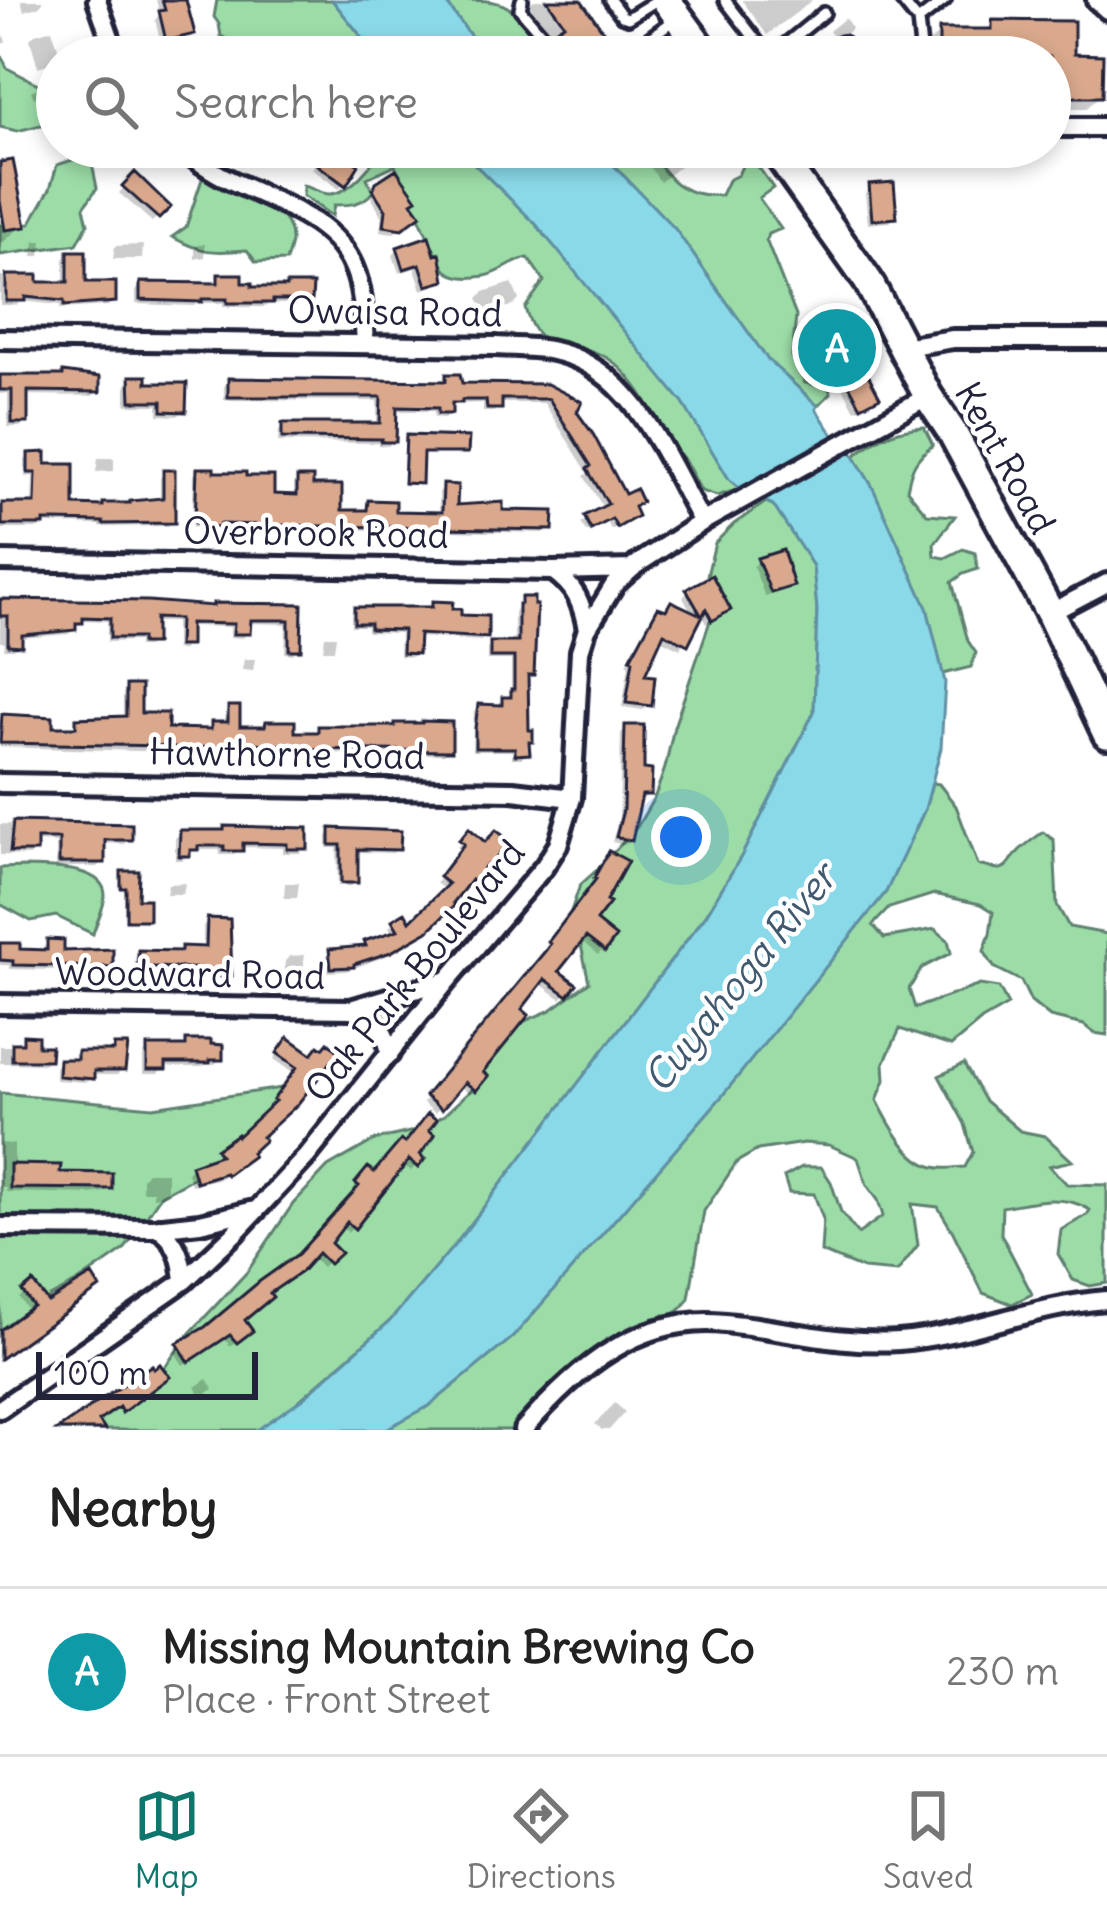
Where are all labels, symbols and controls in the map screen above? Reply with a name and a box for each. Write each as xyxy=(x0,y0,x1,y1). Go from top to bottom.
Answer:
search box xyxy=(36,36,1071,168)
icon: search xyxy=(78,69,144,135)
text: Search here xyxy=(174,74,418,130)
street label: Owaisa Road xyxy=(287,288,503,336)
pin: A xyxy=(798,303,876,393)
street label: Kent Road xyxy=(945,374,1065,542)
street label: Overbrook Road xyxy=(183,508,449,558)
street label: Hawthorne Road xyxy=(149,729,425,779)
your location xyxy=(651,807,711,867)
street label: Oak Park Boulevard xyxy=(296,831,534,1111)
water label: Cuyahoga River xyxy=(633,851,849,1102)
street label: Woodward Road xyxy=(54,949,326,999)
scale bar xyxy=(36,1346,258,1399)
text: 100 m xyxy=(54,1352,147,1394)
text: Nearby xyxy=(48,1476,217,1540)
text: Missing Mountain Brewing Co xyxy=(162,1619,755,1675)
text: A xyxy=(74,1647,100,1696)
text: 230 m xyxy=(946,1647,1059,1696)
text: Place · Front Street xyxy=(162,1675,490,1724)
tab: Map xyxy=(134,1783,200,1897)
tab: Directions xyxy=(467,1783,616,1897)
tab: Saved xyxy=(883,1783,973,1897)

